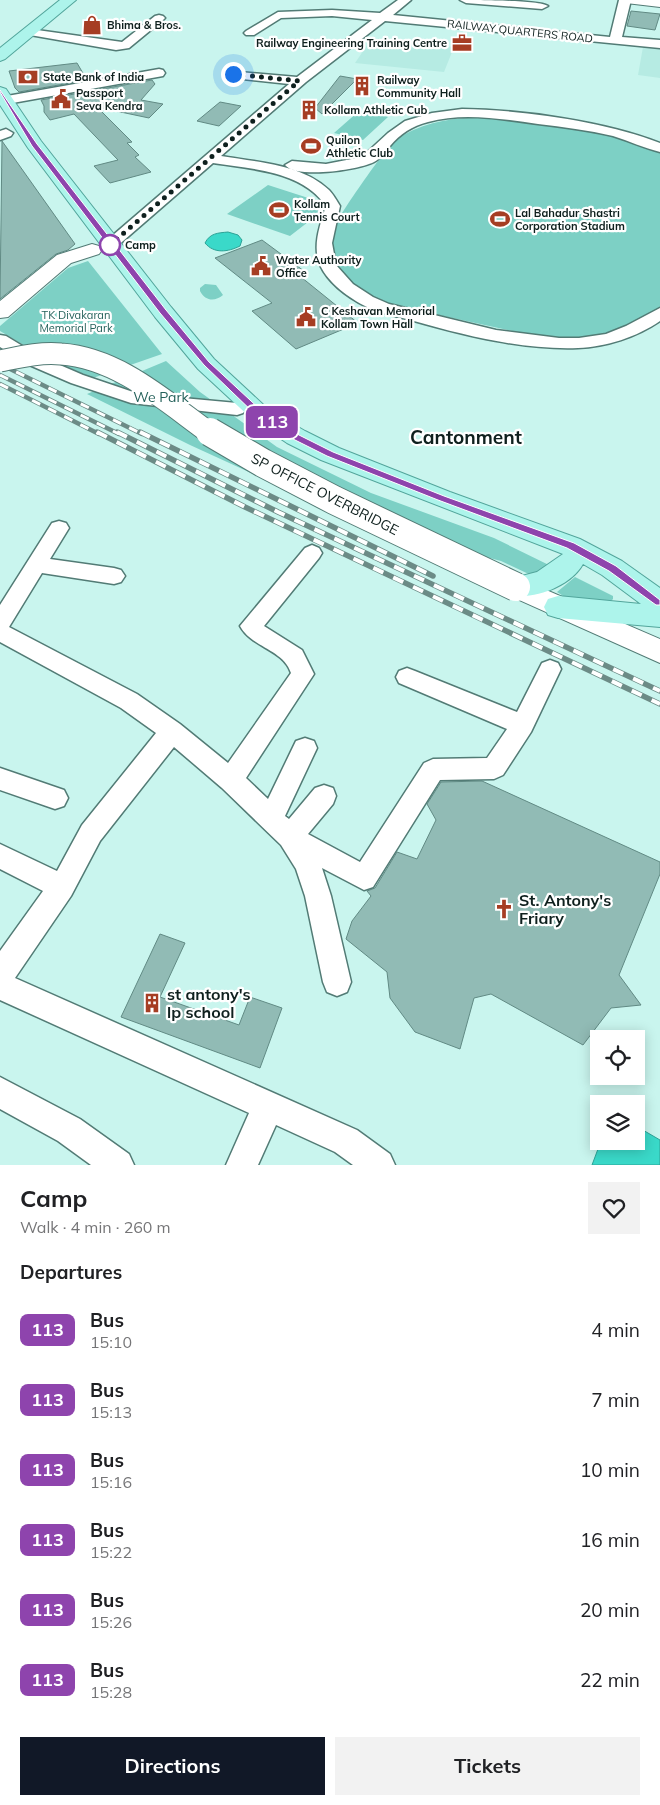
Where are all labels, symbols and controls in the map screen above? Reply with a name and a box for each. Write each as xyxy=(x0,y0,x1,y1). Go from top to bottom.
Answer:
shop icon: Bhima & Bros. xyxy=(81,14,103,36)
street label: RAILWAY QUARTERS ROAD xyxy=(446,16,594,46)
place label: Bhima & Bros. xyxy=(107,18,181,32)
office icon: Railway Engineering Training Centre xyxy=(451,32,473,54)
place label: Railway Engineering Training Centre xyxy=(256,36,447,50)
your location xyxy=(221,62,246,87)
bank icon: State Bank of India xyxy=(17,66,39,88)
place label: State Bank of India xyxy=(43,70,144,84)
place label: Railway Community Hall xyxy=(377,73,461,100)
building icon: Railway Community Hall xyxy=(351,75,373,97)
place label: Passport Seva Kendra xyxy=(76,86,143,113)
public building icon: Passport Seva Kendra xyxy=(50,88,72,110)
building icon: Kollam Athletic Cub xyxy=(298,99,320,121)
place label: Kollam Athletic Cub xyxy=(324,103,427,117)
place label: Quilon Athletic Club xyxy=(326,133,393,160)
sports icon: Quilon Athletic Club xyxy=(300,135,322,157)
place label: Kollam Tennis Court xyxy=(294,197,360,224)
sports icon: Kollam Tennis Court xyxy=(268,199,290,221)
place label: Lal Bahadur Shastri Corporation Stadium xyxy=(515,206,625,233)
sports icon: Lal Bahadur Shastri Corporation Stadium xyxy=(489,208,511,230)
marker: Camp xyxy=(99,234,121,256)
place label: Camp xyxy=(125,238,156,252)
place label: Water Authority Office xyxy=(276,253,362,280)
public building icon: Water Authority Office xyxy=(250,255,272,277)
place label: C Keshavan Memorial Kollam Town Hall xyxy=(321,304,435,331)
public building icon: C Keshavan Memorial Kollam Town Hall xyxy=(295,306,317,328)
park label: TK Divakaran Memorial Park xyxy=(39,308,113,335)
park label: We Park xyxy=(133,388,190,406)
line badge: 113 xyxy=(243,406,301,438)
text: 113 xyxy=(256,410,288,433)
district label: Cantonment xyxy=(410,425,522,449)
street label: SP OFFICE OVERBRIDGE xyxy=(248,449,402,539)
place label: St. Antony's Friary xyxy=(519,890,611,928)
church icon: St. Antony's Friary xyxy=(493,898,515,920)
place label: st antony's lp school xyxy=(167,984,251,1022)
building icon: st antony's lp school xyxy=(141,992,163,1014)
map controls xyxy=(590,1030,645,1150)
button: locate xyxy=(590,1030,645,1085)
button: layers xyxy=(590,1095,645,1150)
button: heart xyxy=(588,1182,640,1234)
text: Camp xyxy=(20,1183,87,1213)
text: Walk · 4 min · 260 m xyxy=(20,1217,171,1237)
text: Departures xyxy=(20,1260,122,1284)
text: Bus xyxy=(90,1308,124,1332)
text: 113 xyxy=(31,1318,64,1341)
text: 4 min xyxy=(591,1318,640,1342)
text: 15:10 xyxy=(90,1332,132,1352)
text: Bus xyxy=(90,1378,124,1402)
text: 113 xyxy=(31,1388,64,1411)
text: 7 min xyxy=(591,1388,640,1412)
text: 15:13 xyxy=(90,1402,132,1422)
text: Bus xyxy=(90,1448,124,1472)
text: 113 xyxy=(31,1458,64,1481)
text: 10 min xyxy=(580,1458,640,1482)
text: 15:16 xyxy=(90,1472,132,1492)
text: Bus xyxy=(90,1518,124,1542)
text: 113 xyxy=(31,1528,64,1551)
text: 16 min xyxy=(580,1528,640,1552)
text: 15:22 xyxy=(90,1542,132,1562)
text: Bus xyxy=(90,1588,124,1612)
text: 113 xyxy=(31,1598,64,1621)
text: 20 min xyxy=(580,1598,640,1622)
text: 15:26 xyxy=(90,1612,132,1632)
text: Bus xyxy=(90,1658,124,1682)
text: 113 xyxy=(31,1668,64,1691)
text: 22 min xyxy=(580,1668,640,1692)
text: 15:28 xyxy=(90,1682,132,1702)
button: Directions xyxy=(20,1737,325,1795)
button: Tickets xyxy=(335,1737,640,1795)

